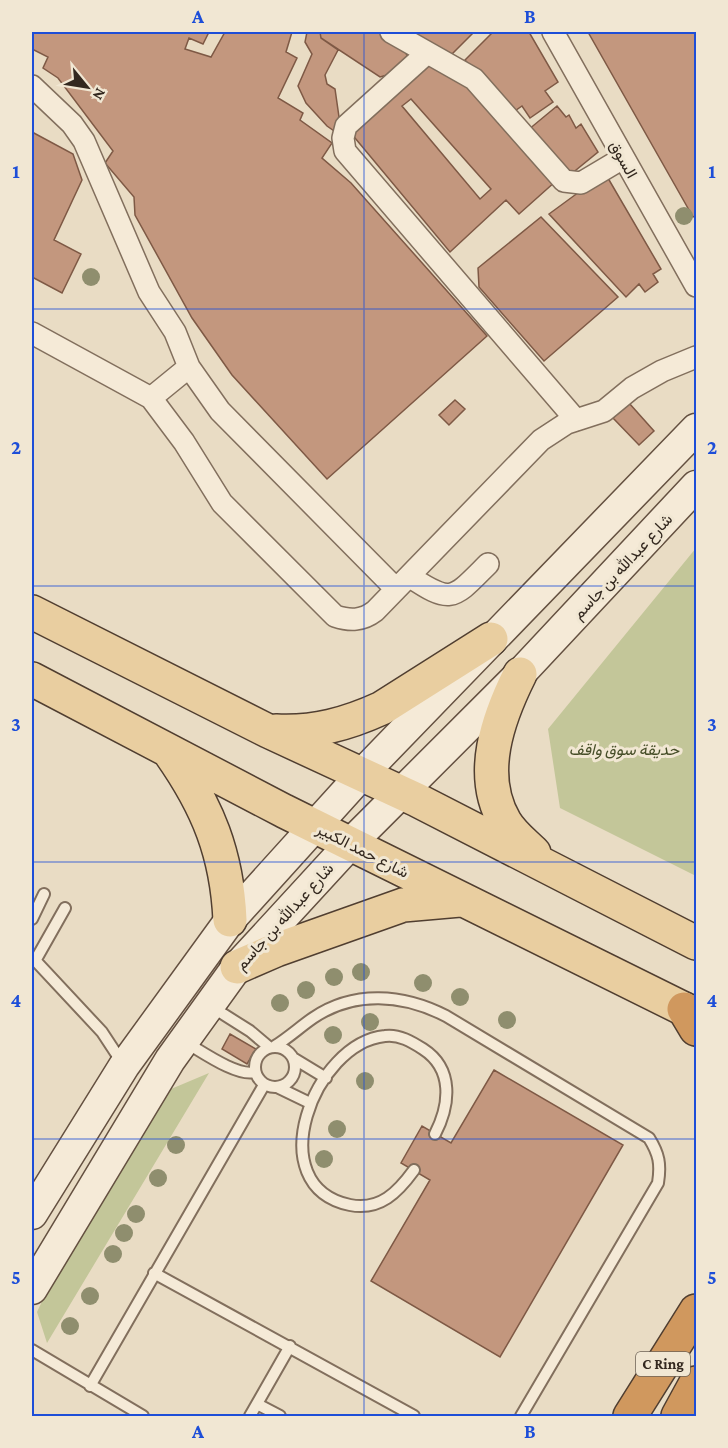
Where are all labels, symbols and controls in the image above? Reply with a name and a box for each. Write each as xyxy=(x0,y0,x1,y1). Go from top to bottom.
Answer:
text: A xyxy=(191,5,205,27)
text: B xyxy=(524,5,536,27)
north arrow xyxy=(57,57,117,117)
text: N xyxy=(89,85,110,103)
street label: السوق xyxy=(605,138,641,182)
text: 1 xyxy=(12,160,20,182)
text: 1 xyxy=(708,160,716,182)
text: 2 xyxy=(11,436,21,458)
text: 2 xyxy=(707,436,717,458)
street label: شارع عبدالله بن جاسم xyxy=(568,510,678,625)
text: 3 xyxy=(11,713,21,735)
text: 3 xyxy=(707,713,717,735)
park label: حديقة سوق واقف xyxy=(569,741,680,760)
street label: شارع حمد الكبير xyxy=(312,819,412,884)
street label: شارع عبدالله بن جاسم xyxy=(231,859,339,975)
text: 4 xyxy=(11,989,22,1011)
text: 4 xyxy=(707,989,718,1011)
text: 5 xyxy=(11,1266,21,1288)
text: 5 xyxy=(707,1266,717,1288)
road number: C Ring xyxy=(636,1352,690,1376)
text: A xyxy=(191,1420,205,1442)
text: B xyxy=(524,1420,536,1442)

